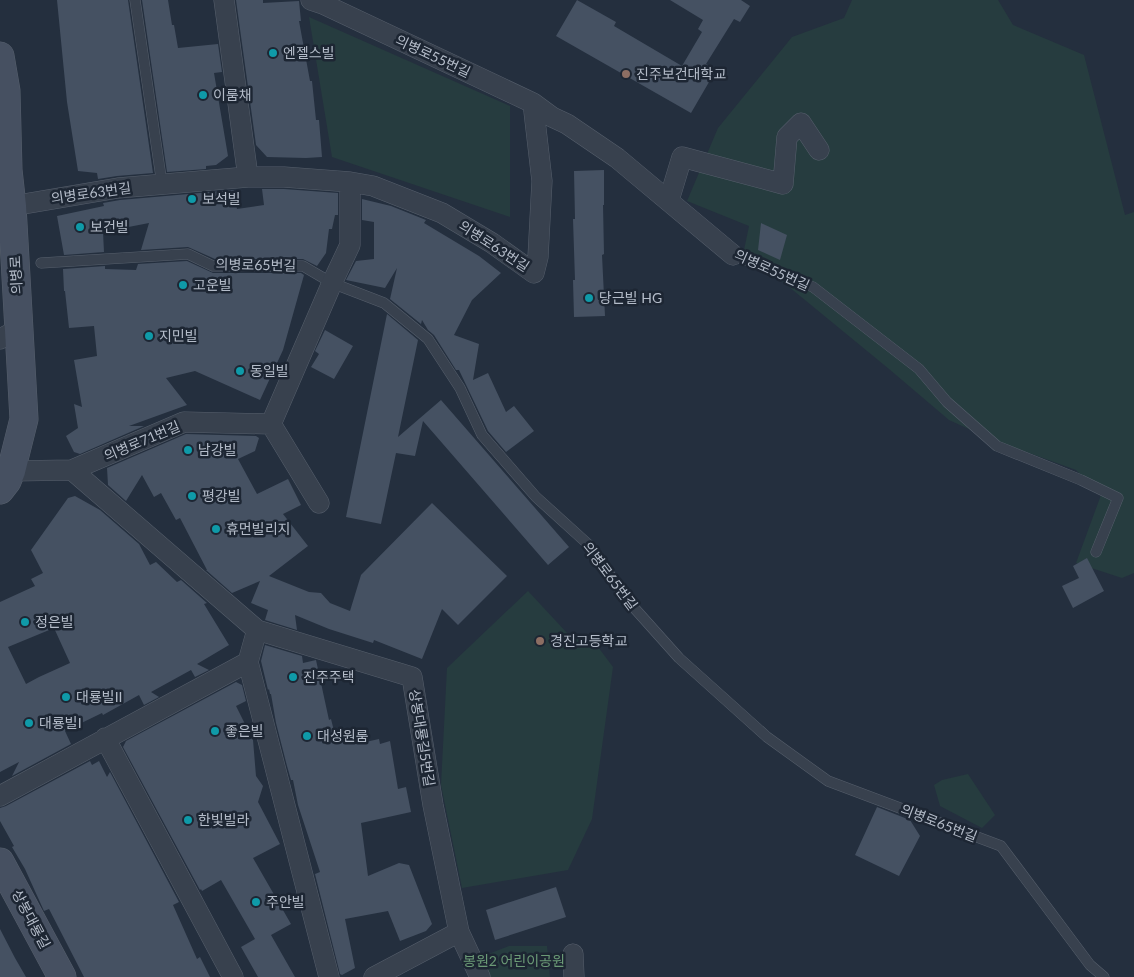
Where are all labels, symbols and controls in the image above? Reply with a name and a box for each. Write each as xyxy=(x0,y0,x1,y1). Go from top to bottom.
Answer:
street label: 의병로55번길 xyxy=(393,31,473,80)
place label: 엔젤스빌 xyxy=(283,44,335,61)
marker: 엔젤스빌 xyxy=(267,47,279,59)
place label: 진주보건대학교 xyxy=(636,65,726,82)
marker: 진주보건대학교 xyxy=(620,68,632,80)
place label: 이룸채 xyxy=(213,86,252,103)
marker: 이룸채 xyxy=(197,89,209,101)
street label: 의병로63번길 xyxy=(50,178,132,207)
place label: 보석빌 xyxy=(202,190,241,207)
marker: 보석빌 xyxy=(186,193,198,205)
street label: 의병로63번길 xyxy=(456,216,533,275)
place label: 보건빌 xyxy=(90,218,129,235)
marker: 보건빌 xyxy=(74,221,86,233)
street label: 의병로55번길 xyxy=(732,245,812,294)
street label: 의병로 xyxy=(6,255,25,295)
street label: 의병로65번길 xyxy=(216,255,296,274)
place label: 고운빌 xyxy=(193,276,232,293)
marker: 고운빌 xyxy=(177,279,189,291)
place label: 당근빌 HG xyxy=(599,289,662,306)
marker: 당근빌 HG xyxy=(583,292,595,304)
place label: 지민빌 xyxy=(159,327,198,344)
marker: 지민빌 xyxy=(143,330,155,342)
place label: 동일빌 xyxy=(250,362,289,379)
marker: 동일빌 xyxy=(234,365,246,377)
street label: 의병로71번길 xyxy=(101,417,182,464)
place label: 남강빌 xyxy=(198,441,237,458)
marker: 남강빌 xyxy=(182,444,194,456)
place label: 평강빌 xyxy=(202,487,241,504)
marker: 평강빌 xyxy=(186,490,198,502)
place label: 휴먼빌리지 xyxy=(226,520,290,537)
marker: 휴먼빌리지 xyxy=(210,523,222,535)
street label: 의병로65번길 xyxy=(579,538,641,613)
place label: 정은빌 xyxy=(35,613,74,630)
marker: 정은빌 xyxy=(19,616,31,628)
place label: 경진고등학교 xyxy=(550,632,627,649)
marker: 경진고등학교 xyxy=(534,635,546,647)
place label: 진주주택 xyxy=(303,668,355,685)
marker: 진주주택 xyxy=(287,671,299,683)
place label: 대룡빌II xyxy=(76,688,122,705)
street label: 상봉대룡길5번길 xyxy=(406,688,439,788)
marker: 대룡빌II xyxy=(60,691,72,703)
place label: 대룡빌I xyxy=(39,714,82,731)
marker: 대룡빌I xyxy=(23,717,35,729)
place label: 좋은빌 xyxy=(225,722,264,739)
marker: 좋은빌 xyxy=(209,725,221,737)
place label: 대성원룸 xyxy=(317,727,369,744)
marker: 대성원룸 xyxy=(301,730,313,742)
street label: 의병로65번길 xyxy=(898,800,980,845)
place label: 한빛빌라 xyxy=(198,811,250,828)
marker: 한빛빌라 xyxy=(182,814,194,826)
street label: 상봉대룡길 xyxy=(9,886,54,951)
place label: 주안빌 xyxy=(266,893,305,910)
marker: 주안빌 xyxy=(250,896,262,908)
park label: 봉원2 어린이공원 xyxy=(463,952,565,969)

